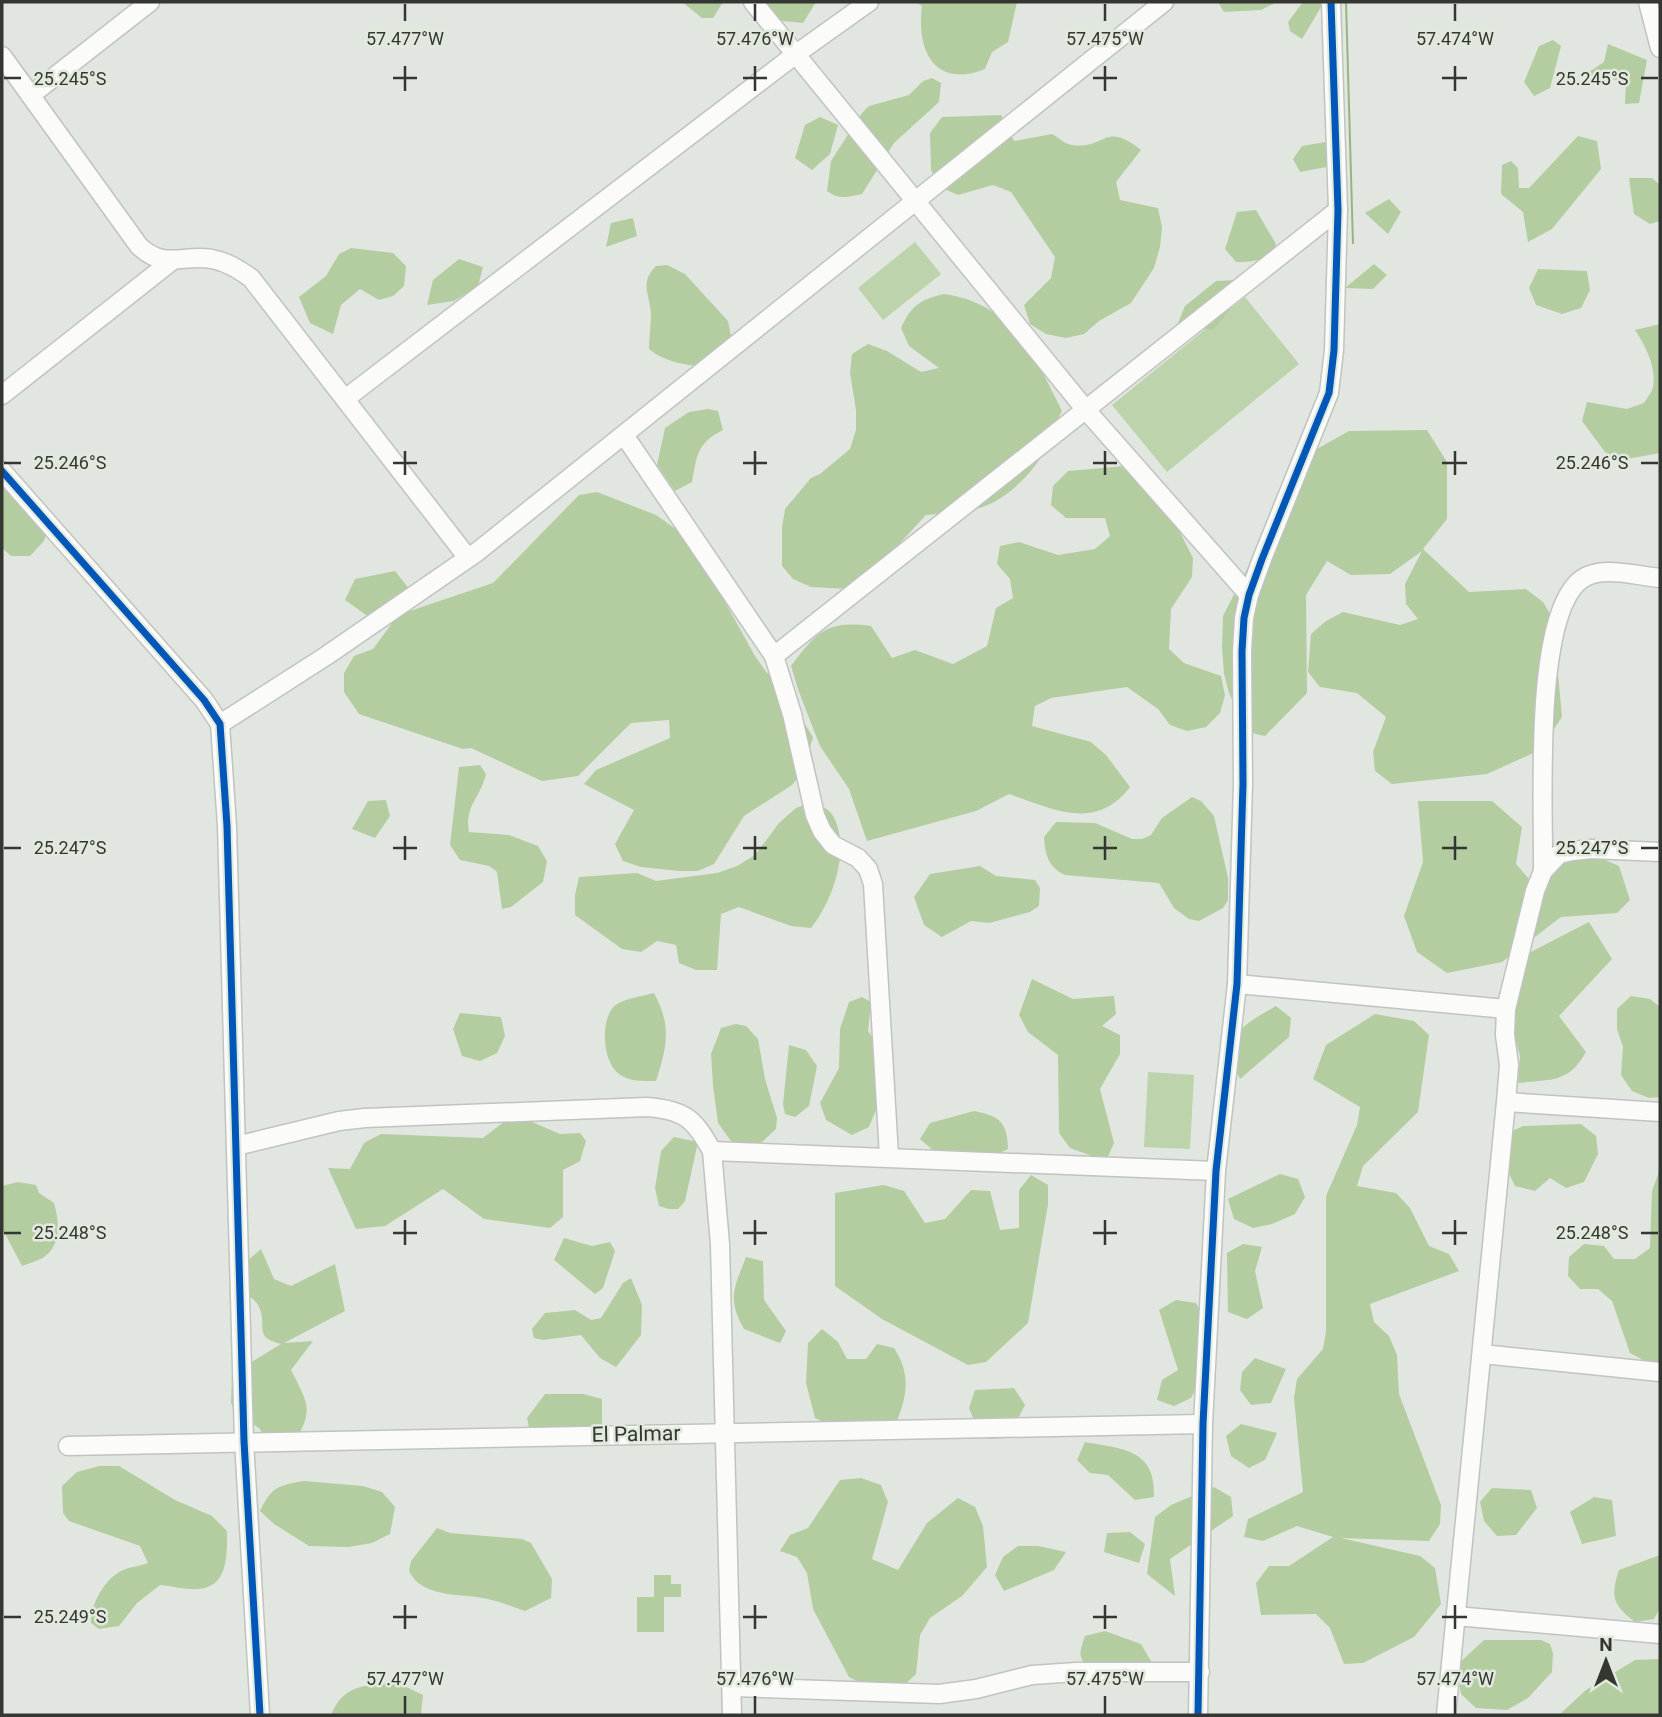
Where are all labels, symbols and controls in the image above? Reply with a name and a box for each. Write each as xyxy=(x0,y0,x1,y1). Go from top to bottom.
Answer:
text: 57.477°W xyxy=(366,28,444,49)
text: 57.476°W xyxy=(716,28,794,49)
text: 57.475°W xyxy=(1066,28,1144,49)
text: 57.474°W xyxy=(1416,28,1494,49)
text: 25.245°S xyxy=(34,68,107,89)
text: 25.245°S xyxy=(1556,68,1629,89)
text: 25.246°S xyxy=(34,452,107,473)
text: 25.246°S xyxy=(1556,452,1629,473)
text: 25.247°S xyxy=(34,837,107,858)
text: 25.247°S xyxy=(1556,837,1629,858)
text: 25.248°S xyxy=(34,1222,107,1243)
text: 25.248°S xyxy=(1556,1222,1629,1243)
street label: El Palmar xyxy=(591,1421,681,1447)
text: 25.249°S xyxy=(34,1606,107,1627)
north arrow xyxy=(1571,1626,1641,1696)
text: N xyxy=(1599,1633,1613,1656)
text: 57.477°W xyxy=(366,1668,444,1689)
text: 57.476°W xyxy=(716,1668,794,1689)
text: 57.475°W xyxy=(1066,1668,1144,1689)
text: 57.474°W xyxy=(1416,1668,1494,1689)

